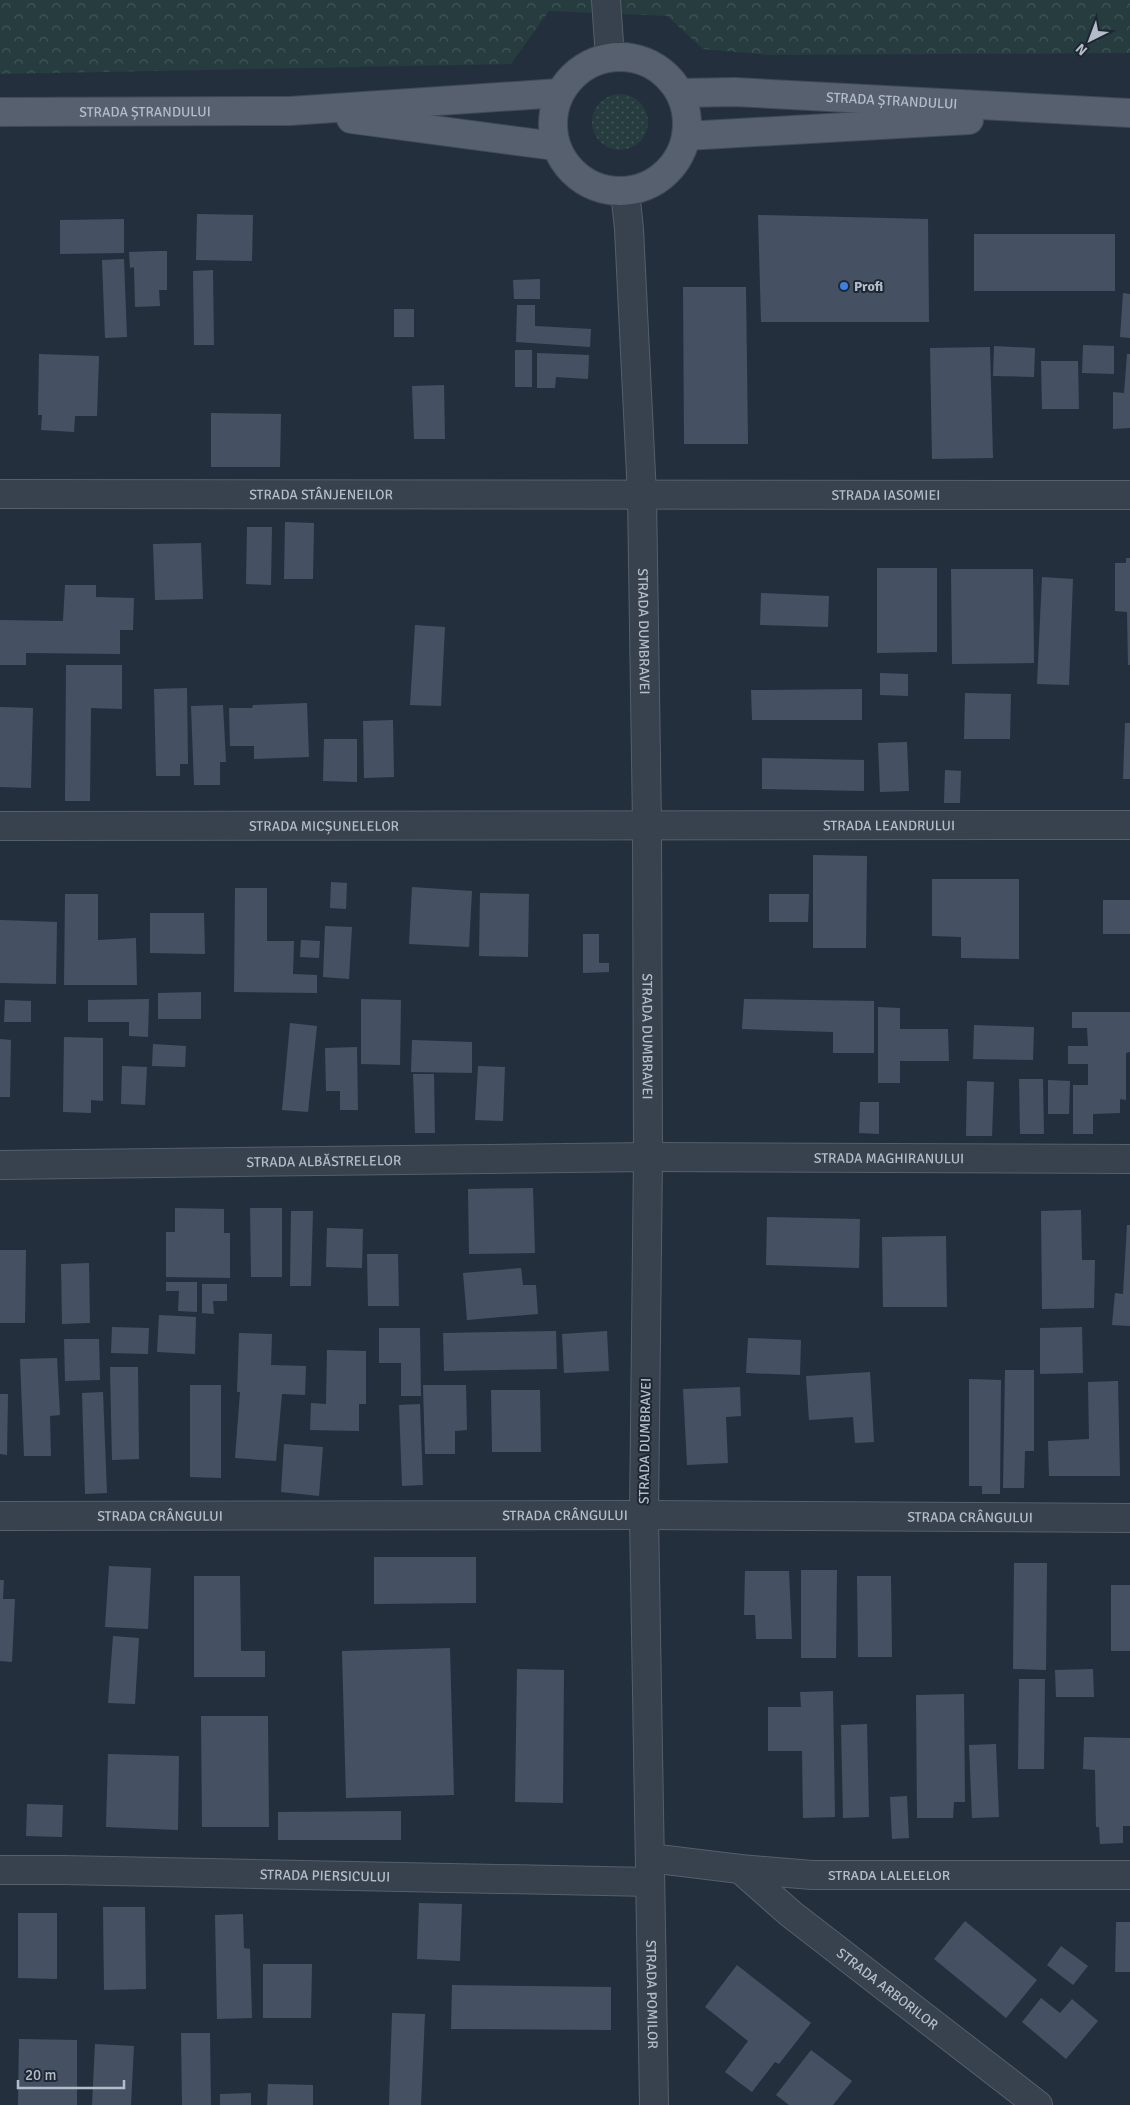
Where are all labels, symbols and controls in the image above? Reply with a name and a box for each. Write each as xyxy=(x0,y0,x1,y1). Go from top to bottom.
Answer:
north arrow xyxy=(1065,15,1115,65)
text: N xyxy=(1072,40,1091,59)
street label: STRADA ȘTRANDULUI xyxy=(826,88,958,112)
street label: STRADA ȘTRANDULUI xyxy=(79,103,211,120)
place label: Profi xyxy=(854,278,883,295)
marker: Profi xyxy=(838,280,850,292)
street label: STRADA STÂNJENEILOR xyxy=(249,486,393,503)
street label: STRADA IASOMIEI xyxy=(832,486,940,503)
street label: STRADA DUMBRAVEI xyxy=(635,568,654,695)
street label: STRADA MICȘUNELELOR xyxy=(249,817,399,834)
street label: STRADA LEANDRULUI xyxy=(823,817,955,834)
street label: STRADA DUMBRAVEI xyxy=(639,973,656,1100)
street label: STRADA MAGHIRANULUI xyxy=(814,1149,964,1167)
street label: STRADA ALBĂSTRELELOR xyxy=(246,1152,402,1170)
street label: STRADA DUMBRAVEI xyxy=(635,1378,655,1504)
street label: STRADA CRÂNGULUI xyxy=(97,1507,223,1524)
street label: STRADA CRÂNGULUI xyxy=(502,1507,628,1524)
street label: STRADA CRÂNGULUI xyxy=(907,1508,1033,1526)
street label: STRADA PIERSICULUI xyxy=(260,1866,390,1885)
street label: STRADA LALELELOR xyxy=(828,1867,950,1884)
street label: STRADA POMILOR xyxy=(643,1940,662,2049)
street label: STRADA ARBORILOR xyxy=(833,1944,942,2033)
scale bar xyxy=(18,2058,124,2090)
text: 20 m xyxy=(25,2066,56,2084)

